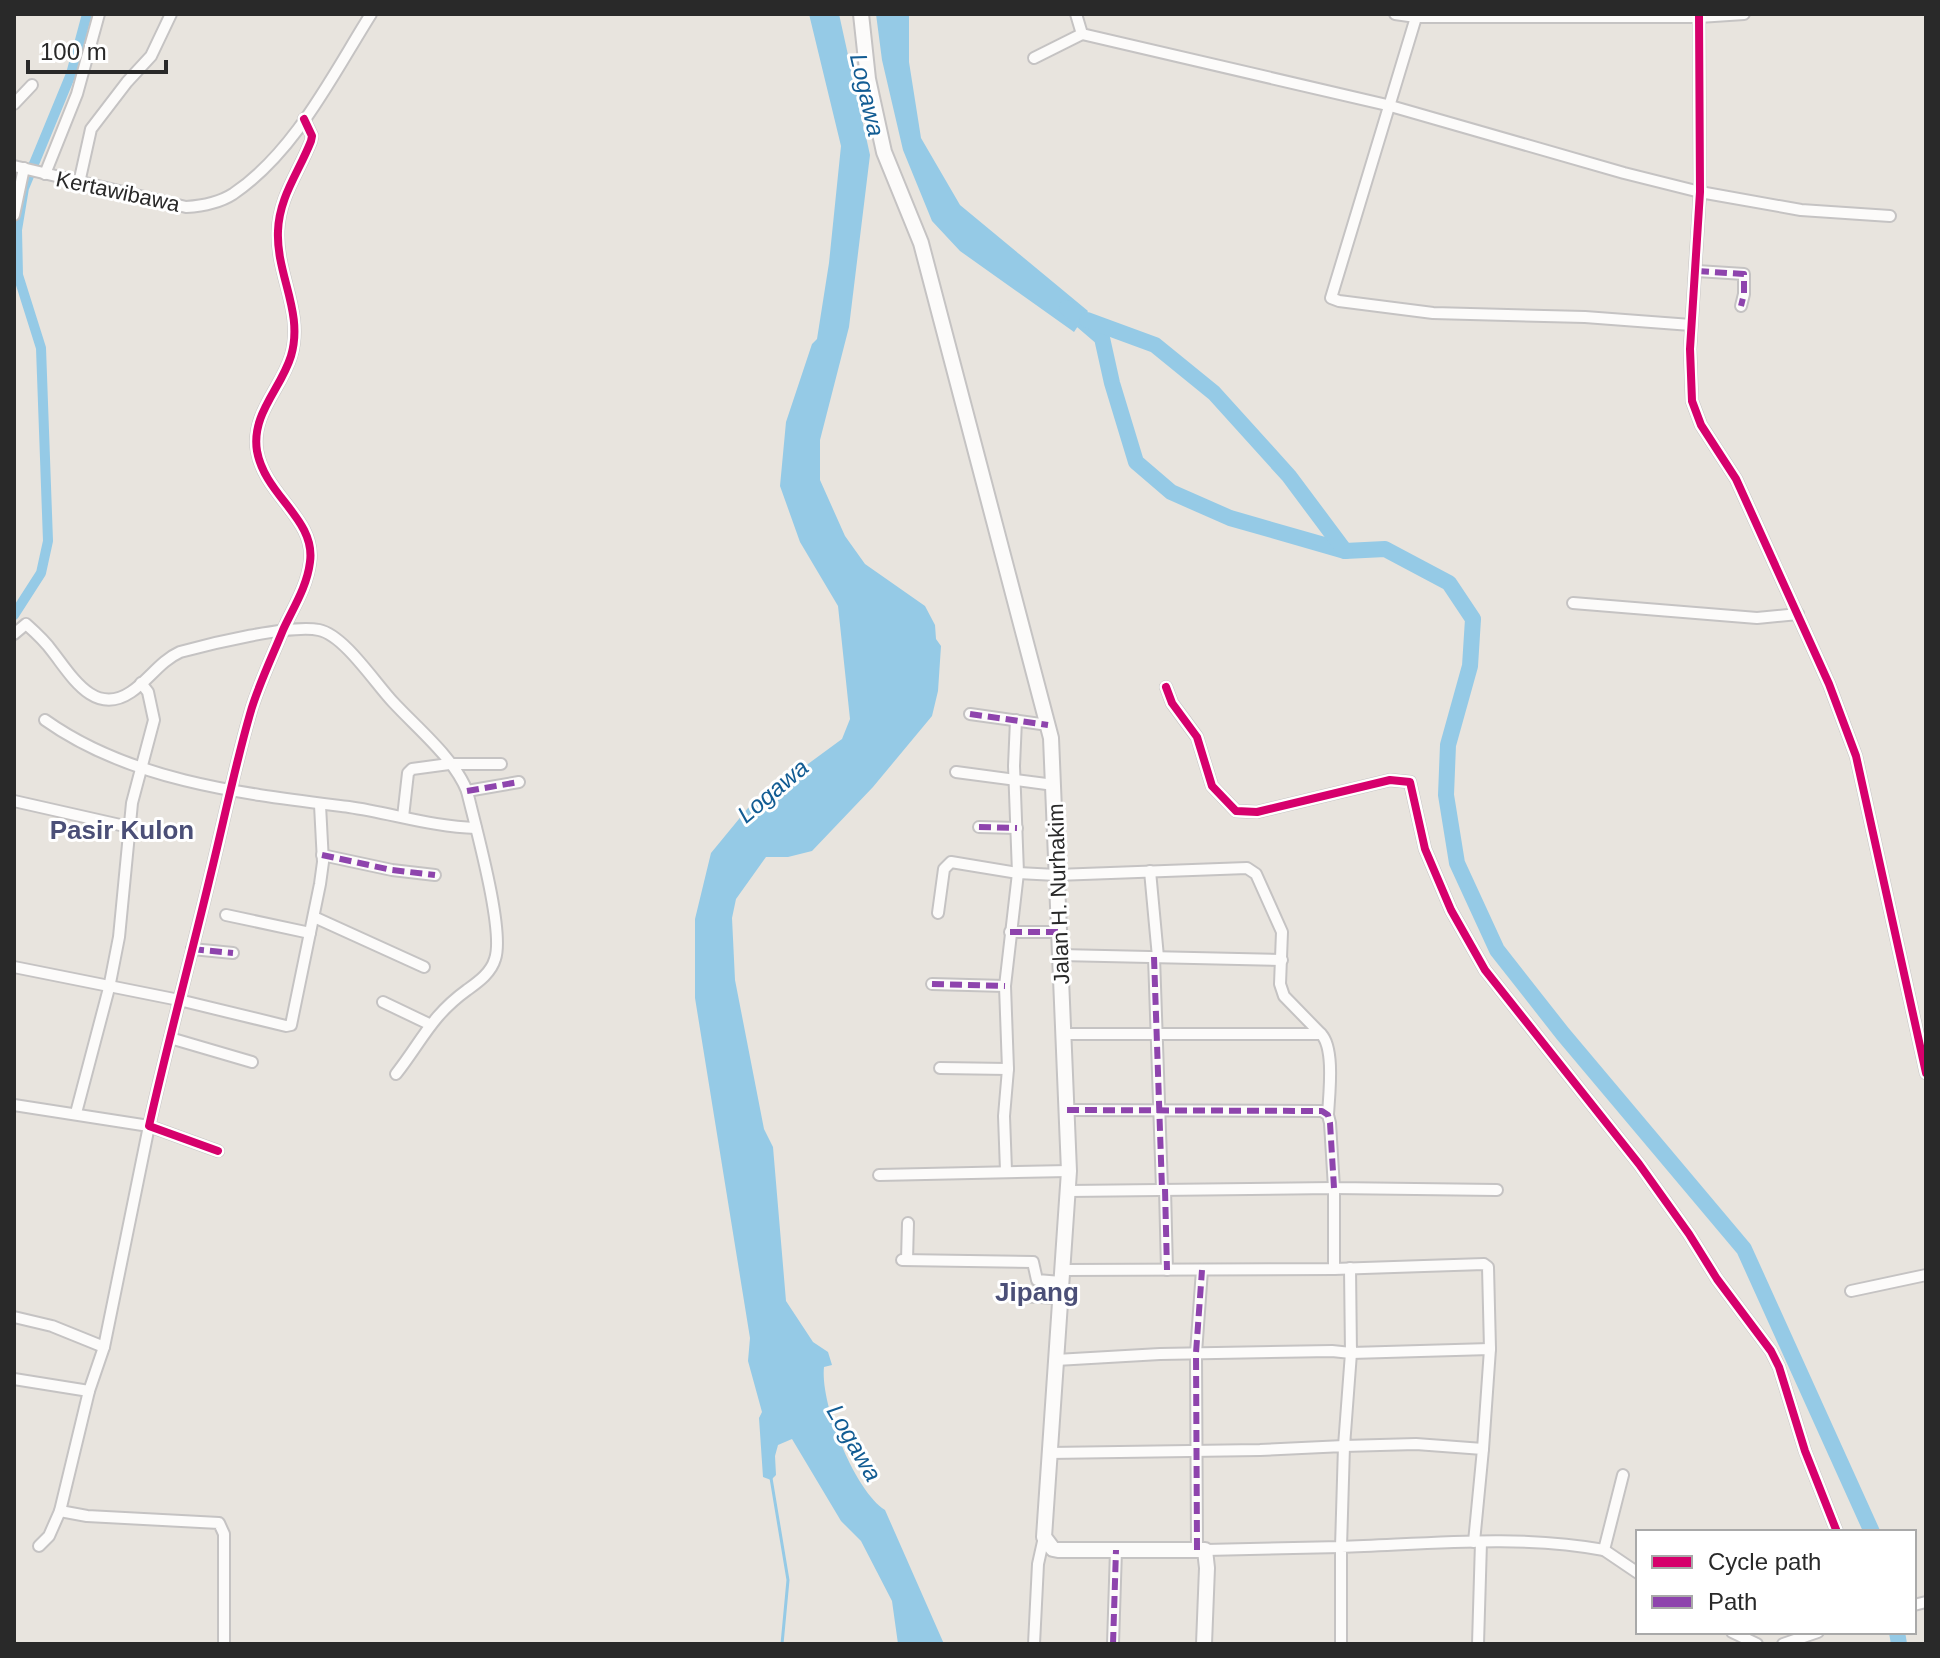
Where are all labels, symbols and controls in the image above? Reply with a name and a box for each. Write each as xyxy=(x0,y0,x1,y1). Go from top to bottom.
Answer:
scale bar xyxy=(28,24,166,74)
text: 100 m xyxy=(40,38,107,65)
water label: Logawa xyxy=(845,51,890,139)
street label: Kertawibawa xyxy=(54,166,183,217)
water label: Logawa xyxy=(732,753,814,828)
street label: Jalan H. Nurhakim xyxy=(1043,803,1074,985)
district label: Pasir Kulon xyxy=(50,815,194,845)
district label: Jipang xyxy=(995,1277,1079,1307)
water label: Logawa xyxy=(822,1400,887,1486)
legend xyxy=(1636,1530,1916,1634)
text: Cycle path xyxy=(1708,1548,1821,1575)
text: Path xyxy=(1708,1588,1757,1615)

